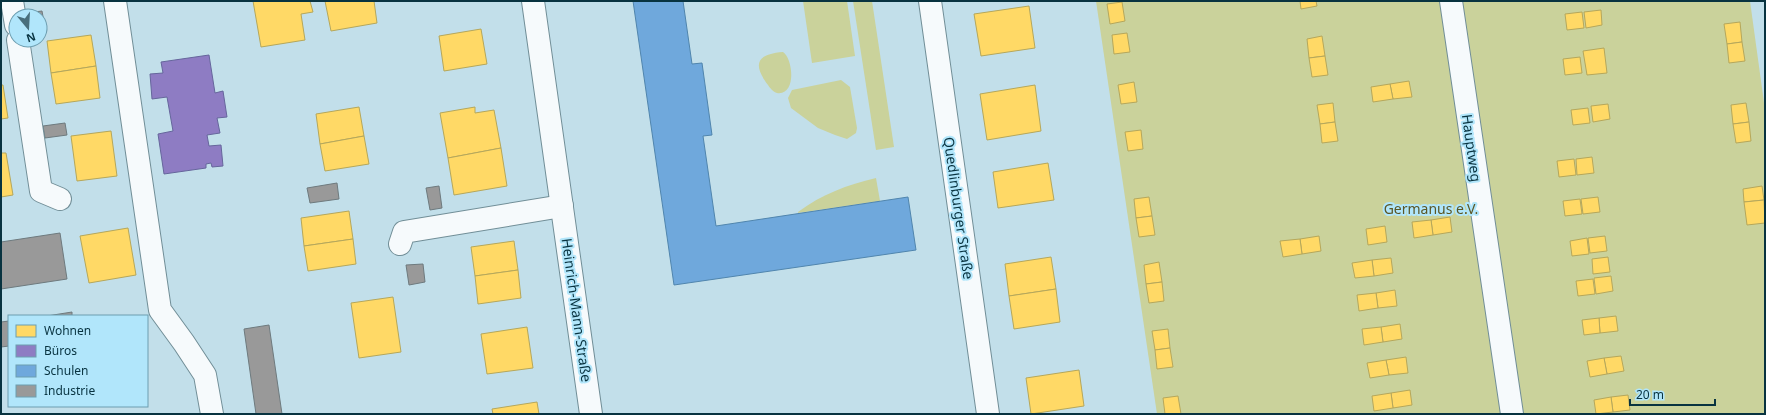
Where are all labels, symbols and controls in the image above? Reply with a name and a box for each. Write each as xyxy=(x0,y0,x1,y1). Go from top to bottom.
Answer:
north arrow xyxy=(8,8,48,48)
text: N xyxy=(25,29,38,47)
street label: Hauptweg xyxy=(1458,113,1486,183)
street label: Quedlinburger Straße xyxy=(940,136,978,281)
park label: Germanus e.V. xyxy=(1384,199,1478,218)
street label: Heinrich-Mann-Straße xyxy=(558,237,597,383)
legend xyxy=(8,315,148,407)
text: Wohnen xyxy=(44,322,91,339)
text: Büros xyxy=(44,342,77,359)
text: Schulen xyxy=(44,362,88,379)
scale bar xyxy=(1630,381,1715,407)
text: Industrie xyxy=(44,382,95,399)
text: 20 m xyxy=(1636,386,1664,403)

